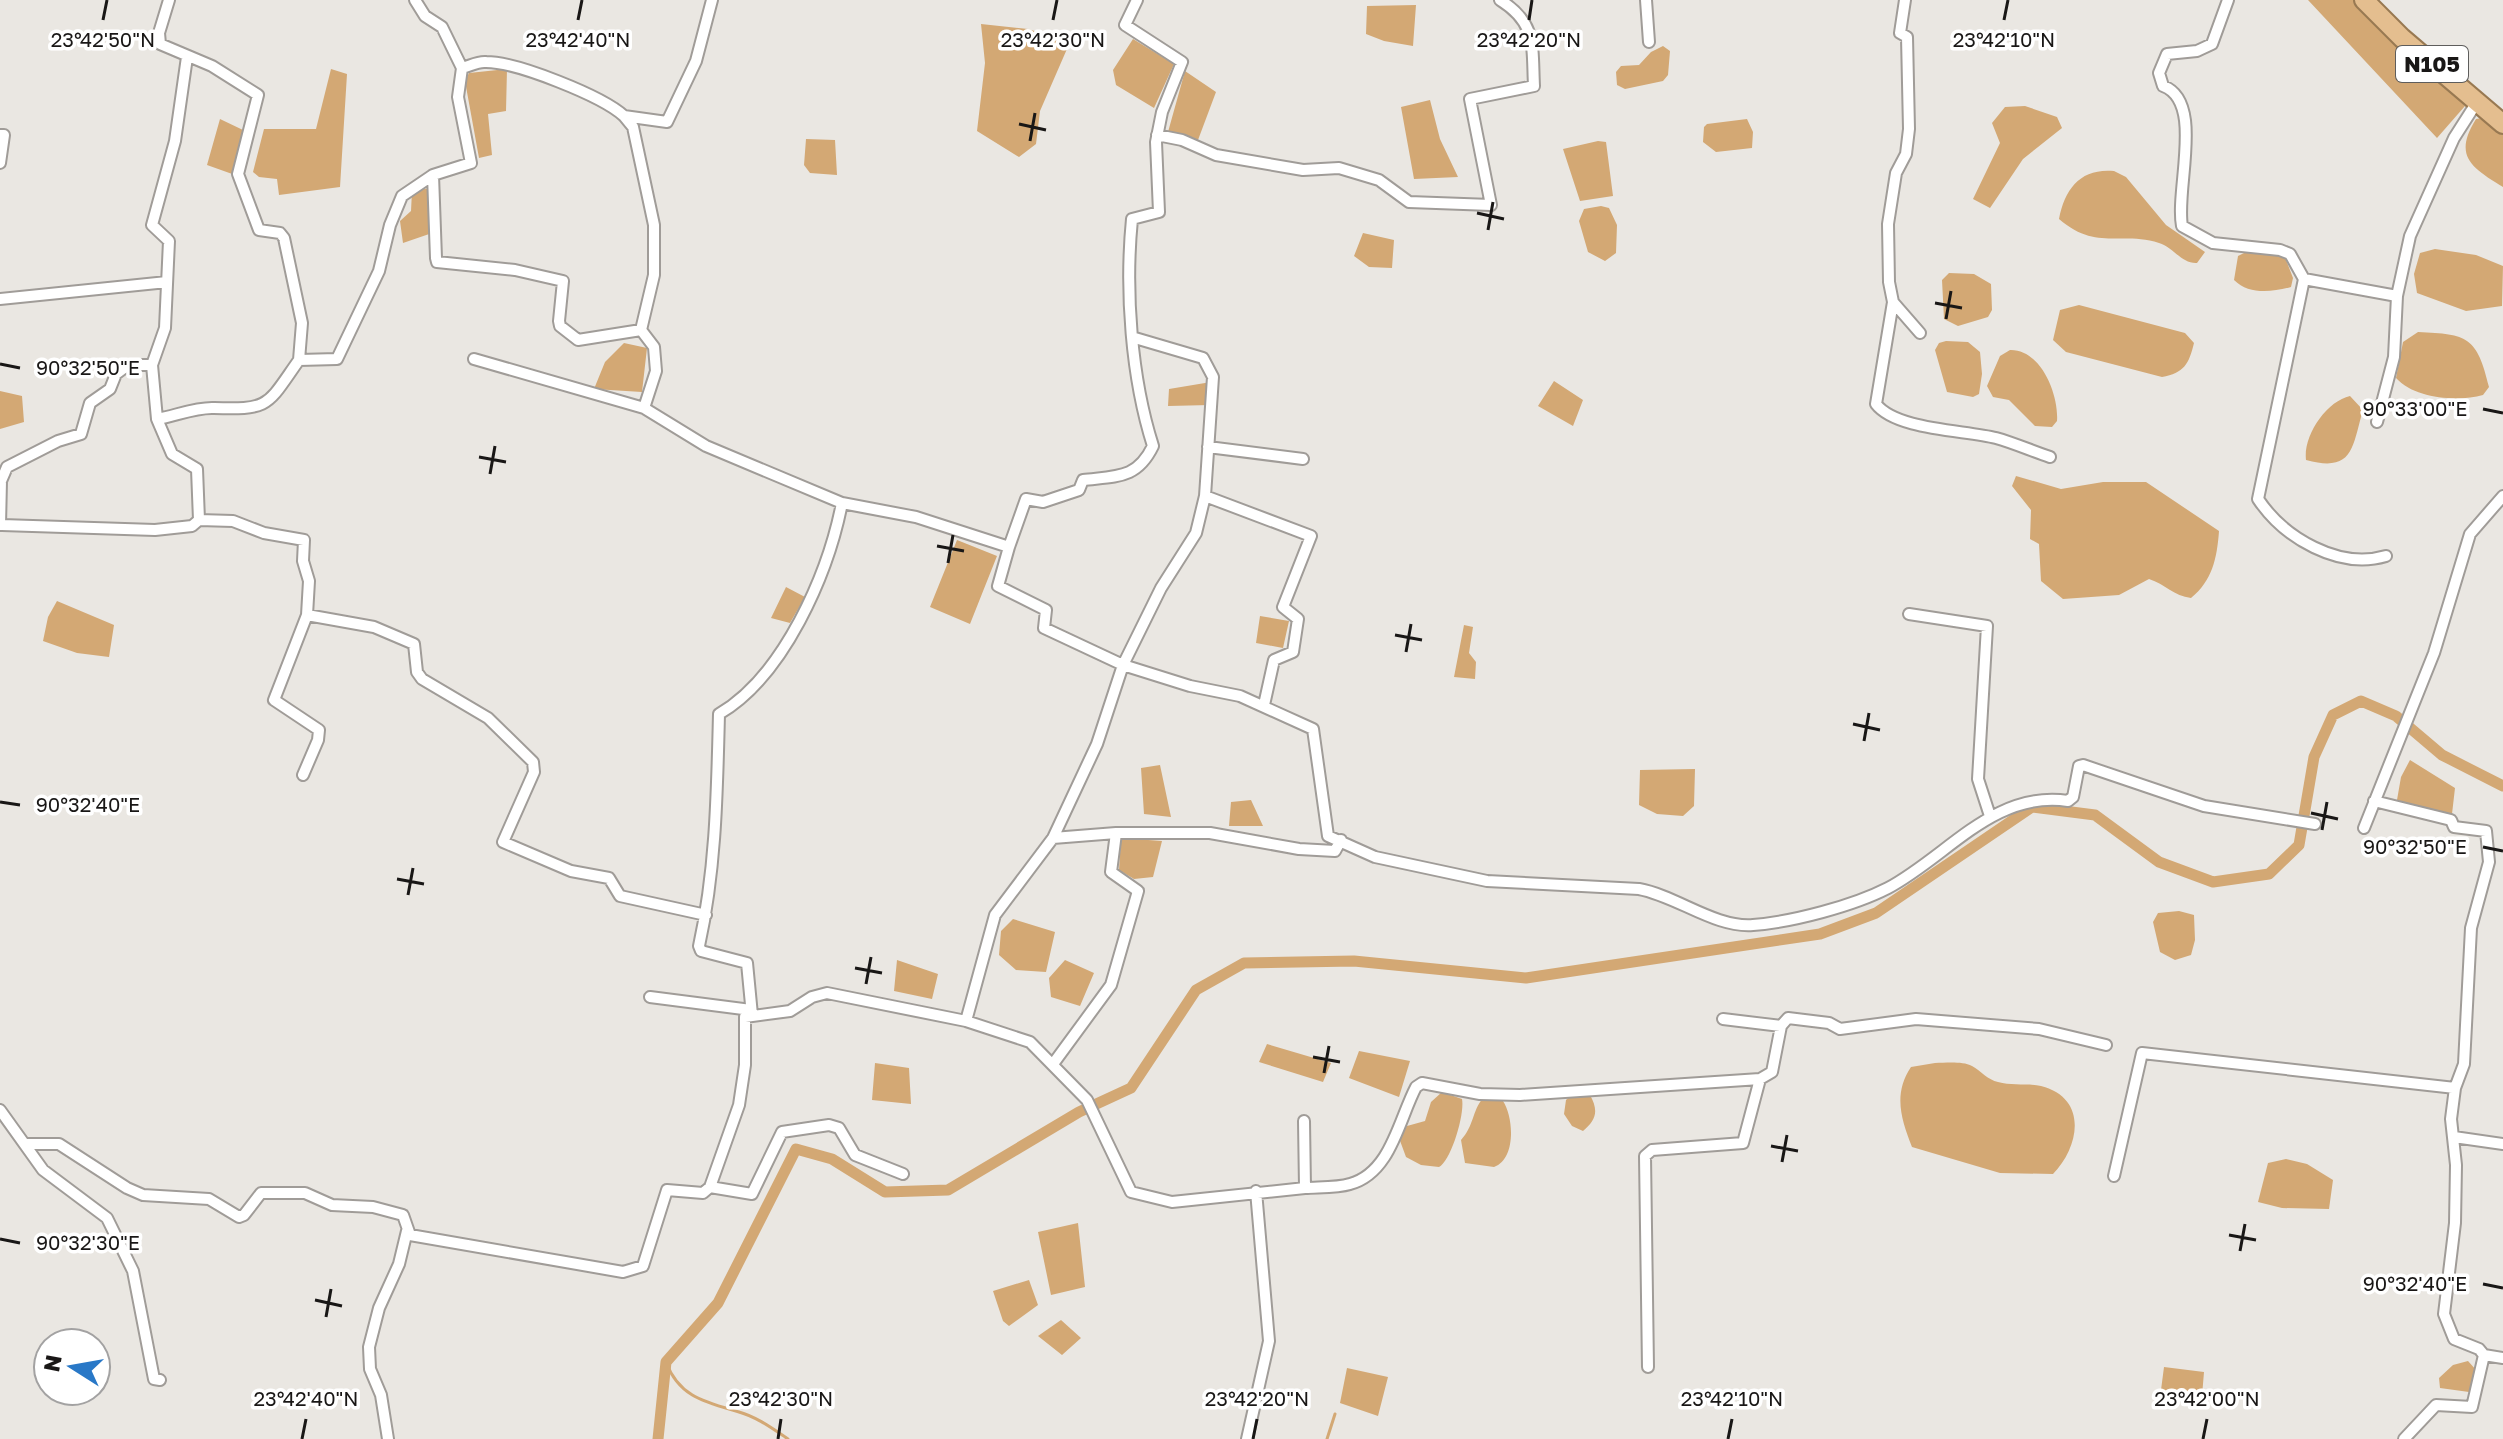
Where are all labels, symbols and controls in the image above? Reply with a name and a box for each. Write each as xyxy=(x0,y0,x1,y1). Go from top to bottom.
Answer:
text: 23°42'50"N xyxy=(51,27,155,51)
text: 23°42'40"N xyxy=(525,27,631,51)
text: 23°42'30"N xyxy=(1001,27,1105,51)
text: 23°42'20"N xyxy=(1477,27,1581,51)
text: 23°42'10"N xyxy=(1953,27,2055,51)
road number: N105 xyxy=(2396,46,2468,82)
text: 90°32'50"E xyxy=(36,355,140,379)
text: 90°33'00"E xyxy=(2363,396,2467,420)
text: 90°32'40"E xyxy=(36,792,140,816)
text: 90°32'50"E xyxy=(2363,834,2467,858)
text: 90°32'30"E xyxy=(36,1230,140,1254)
text: 90°32'40"E xyxy=(2363,1271,2467,1295)
north arrow xyxy=(32,1327,112,1407)
text: N xyxy=(37,1352,67,1374)
text: 23°42'40"N xyxy=(253,1386,359,1410)
text: 23°42'30"N xyxy=(729,1386,833,1410)
text: 23°42'20"N xyxy=(1205,1386,1309,1410)
text: 23°42'10"N xyxy=(1681,1386,1783,1410)
text: 23°42'00"N xyxy=(2154,1386,2260,1410)

